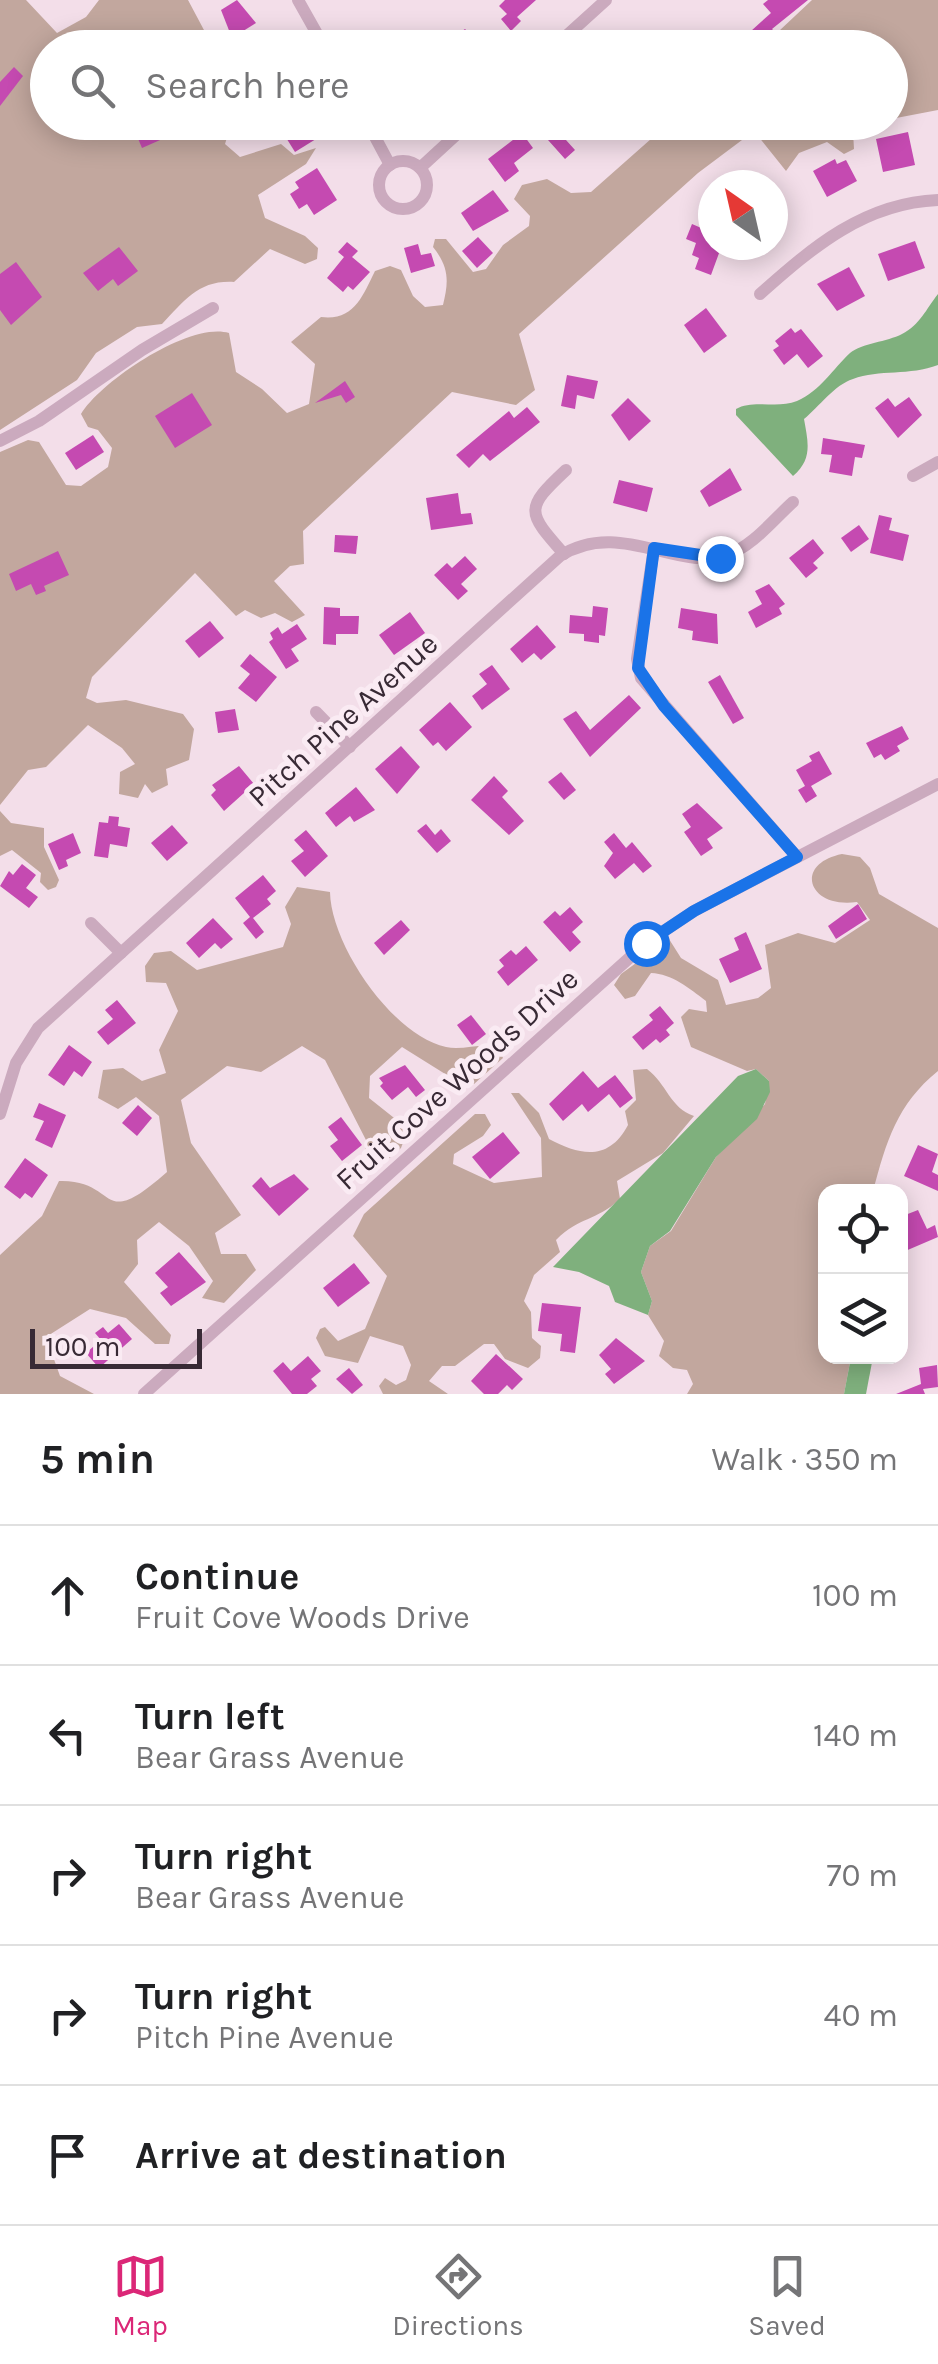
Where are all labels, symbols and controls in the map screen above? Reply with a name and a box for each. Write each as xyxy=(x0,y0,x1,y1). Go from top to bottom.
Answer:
search box xyxy=(30,30,908,140)
icon: search xyxy=(65,58,120,113)
text: Search here xyxy=(145,63,349,108)
north arrow xyxy=(698,170,788,260)
route end xyxy=(698,536,744,582)
street label: Pitch Pine Avenue xyxy=(241,626,445,814)
route start xyxy=(624,921,670,967)
street label: Fruit Cove Woods Drive xyxy=(328,961,586,1197)
map controls xyxy=(818,1184,908,1364)
button: locate xyxy=(818,1184,908,1274)
button: layers xyxy=(818,1274,908,1364)
scale bar xyxy=(30,1324,202,1368)
text: 100 m xyxy=(45,1330,120,1363)
text: 5 min xyxy=(40,1434,155,1484)
text: Walk · 350 m xyxy=(711,1441,898,1478)
text: Continue xyxy=(135,1554,299,1599)
icon: ahead xyxy=(40,1568,95,1623)
text: 100 m xyxy=(812,1577,898,1614)
text: Fruit Cove Woods Drive xyxy=(135,1599,470,1636)
text: Turn left xyxy=(135,1694,285,1739)
icon: left xyxy=(40,1708,95,1763)
text: 140 m xyxy=(813,1717,898,1754)
text: Bear Grass Avenue xyxy=(135,1739,404,1776)
text: Turn right xyxy=(135,1834,312,1879)
icon: right xyxy=(40,1848,95,1903)
text: 70 m xyxy=(826,1857,898,1894)
text: Bear Grass Avenue xyxy=(135,1879,404,1916)
text: Turn right xyxy=(135,1974,312,2019)
icon: right xyxy=(40,1988,95,2043)
text: 40 m xyxy=(824,1997,898,2034)
text: Pitch Pine Avenue xyxy=(135,2019,394,2056)
icon: arrive xyxy=(40,2128,95,2183)
text: Arrive at destination xyxy=(135,2133,507,2178)
tab: Map xyxy=(112,2249,168,2342)
tab: Directions xyxy=(392,2249,524,2342)
tab: Saved xyxy=(748,2249,826,2342)

